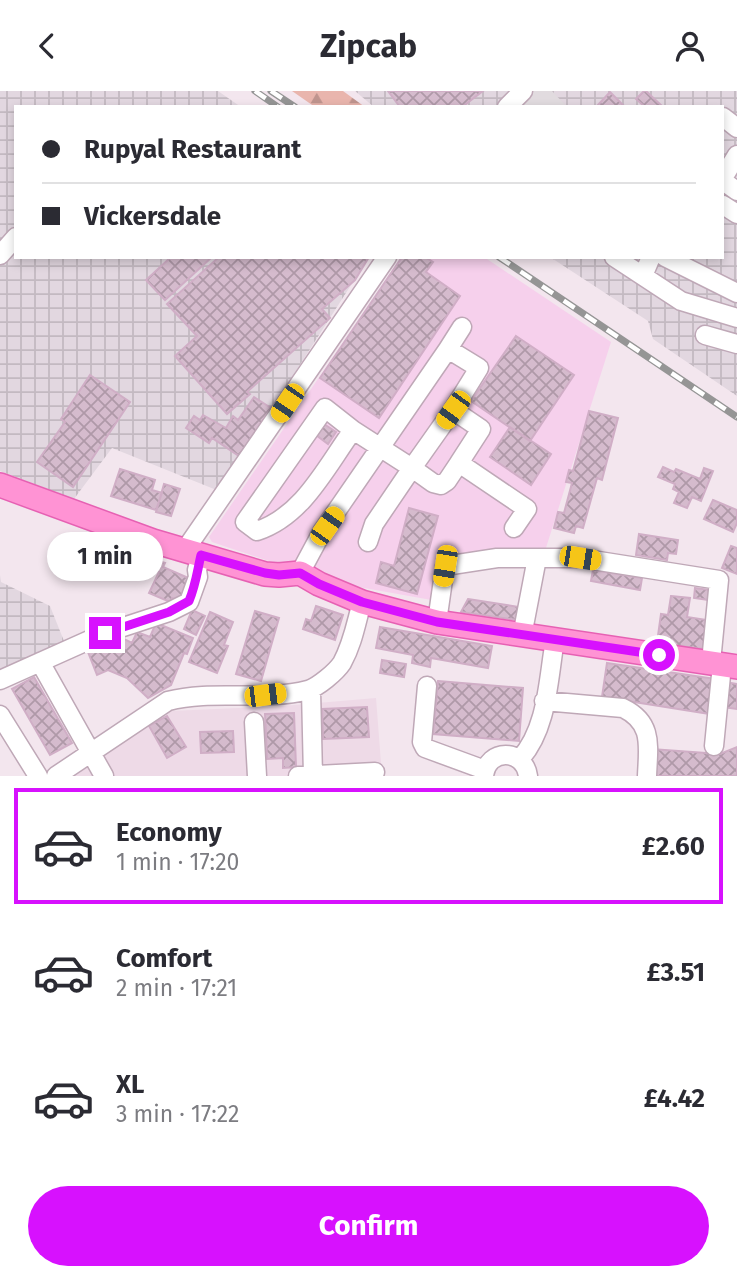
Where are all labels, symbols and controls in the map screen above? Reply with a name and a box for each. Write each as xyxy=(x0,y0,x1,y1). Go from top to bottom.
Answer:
icon: back xyxy=(28,27,66,65)
text: Zipcab xyxy=(320,27,417,65)
icon: person xyxy=(671,27,709,65)
text: Rupyal Restaurant xyxy=(84,134,301,165)
text: Vickersdale xyxy=(84,201,221,232)
car xyxy=(267,380,308,426)
car xyxy=(433,387,474,433)
car xyxy=(307,503,348,549)
callout: 1 min xyxy=(47,531,163,581)
text: 1 min xyxy=(77,542,133,570)
car xyxy=(432,544,459,588)
car xyxy=(558,544,603,572)
route end xyxy=(89,617,121,649)
route start xyxy=(643,639,675,671)
car xyxy=(243,682,288,708)
icon: car xyxy=(32,815,95,878)
text: Economy xyxy=(116,817,222,848)
text: £2.60 xyxy=(642,831,705,862)
text: 1 min · 17:20 xyxy=(116,848,239,876)
icon: car xyxy=(32,941,95,1004)
text: Comfort xyxy=(116,943,212,974)
text: £3.51 xyxy=(646,957,705,988)
text: 2 min · 17:21 xyxy=(116,974,237,1002)
icon: car xyxy=(32,1067,95,1130)
text: XL xyxy=(116,1069,144,1100)
text: £4.42 xyxy=(644,1083,705,1114)
text: 3 min · 17:22 xyxy=(116,1100,239,1128)
button: Confirm xyxy=(28,1186,709,1266)

